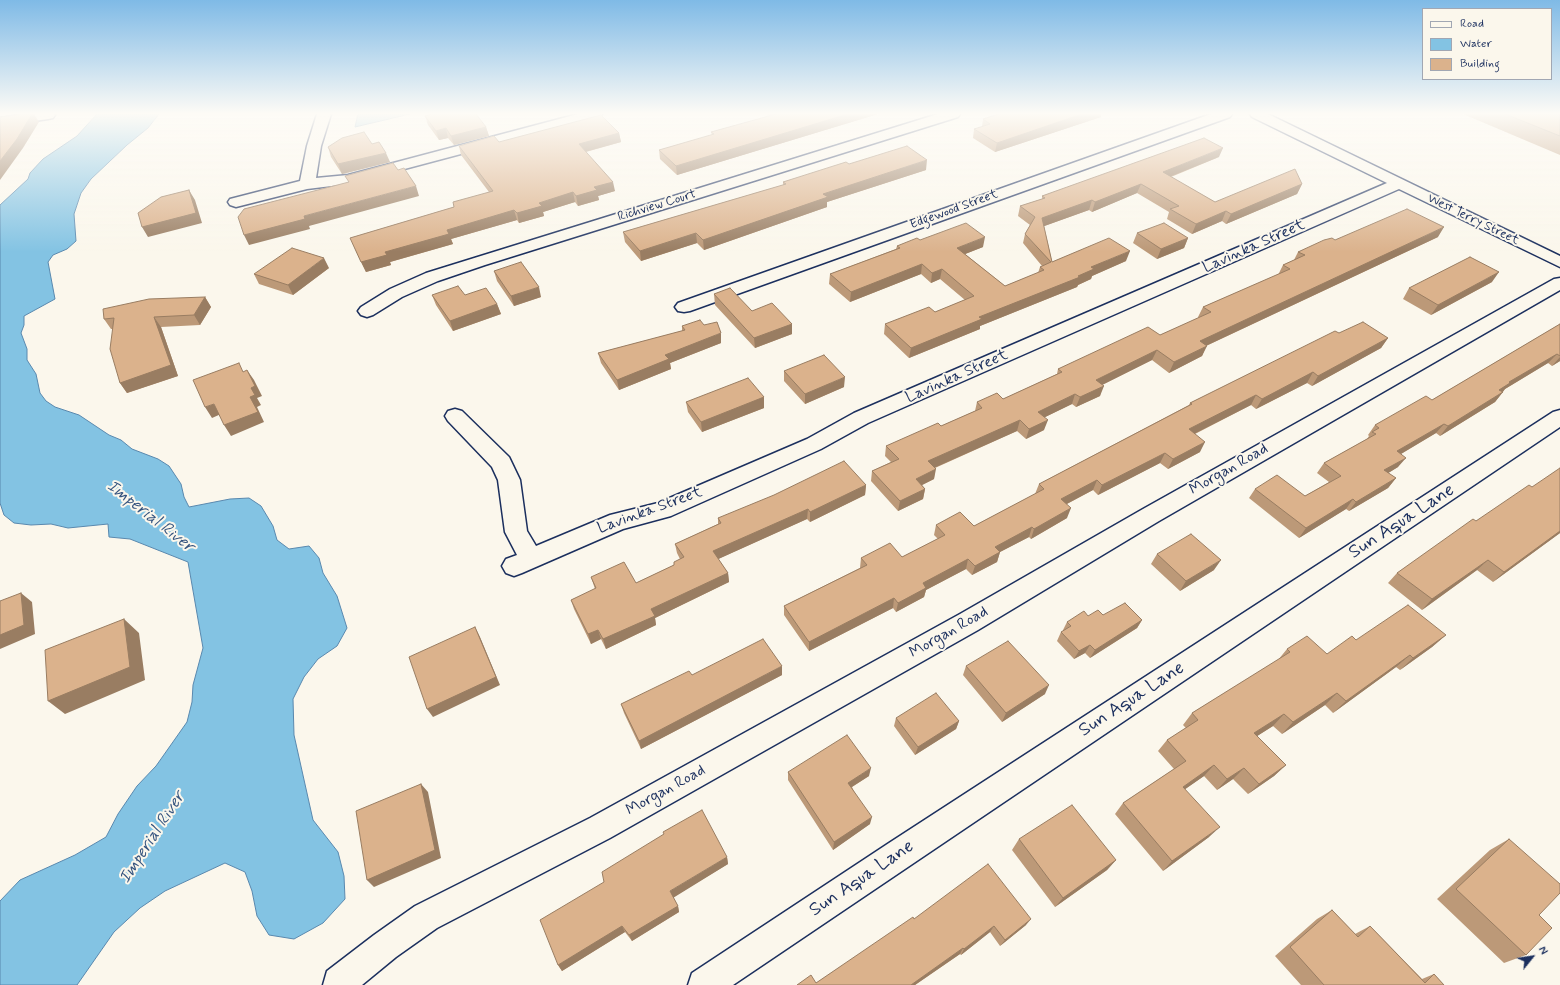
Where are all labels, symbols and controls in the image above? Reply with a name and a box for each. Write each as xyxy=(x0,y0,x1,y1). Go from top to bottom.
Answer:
legend xyxy=(1422,8,1552,80)
text: Road xyxy=(1460,16,1484,32)
text: Water xyxy=(1460,36,1492,52)
text: Building xyxy=(1460,56,1500,72)
street label: Richview Court xyxy=(616,187,698,225)
street label: Edgewood Street xyxy=(908,187,1000,233)
street label: West Terry Street xyxy=(1425,191,1521,249)
street label: Lavinka Street xyxy=(1200,216,1308,278)
street label: Lavinka Street xyxy=(903,346,1011,408)
street label: Morgan Road xyxy=(1186,440,1272,500)
water label: Imperial River xyxy=(102,477,198,557)
street label: Sun Aqua Lane xyxy=(1345,479,1459,565)
street label: Lavinka Street xyxy=(595,483,705,539)
street label: Morgan Road xyxy=(906,603,992,663)
street label: Sun Aqua Lane xyxy=(1075,657,1189,743)
street label: Morgan Road xyxy=(623,761,709,821)
water label: Imperial River xyxy=(116,788,190,888)
street label: Sun Aqua Lane xyxy=(805,836,919,922)
north arrow xyxy=(1512,937,1552,977)
text: N xyxy=(1534,944,1550,958)

